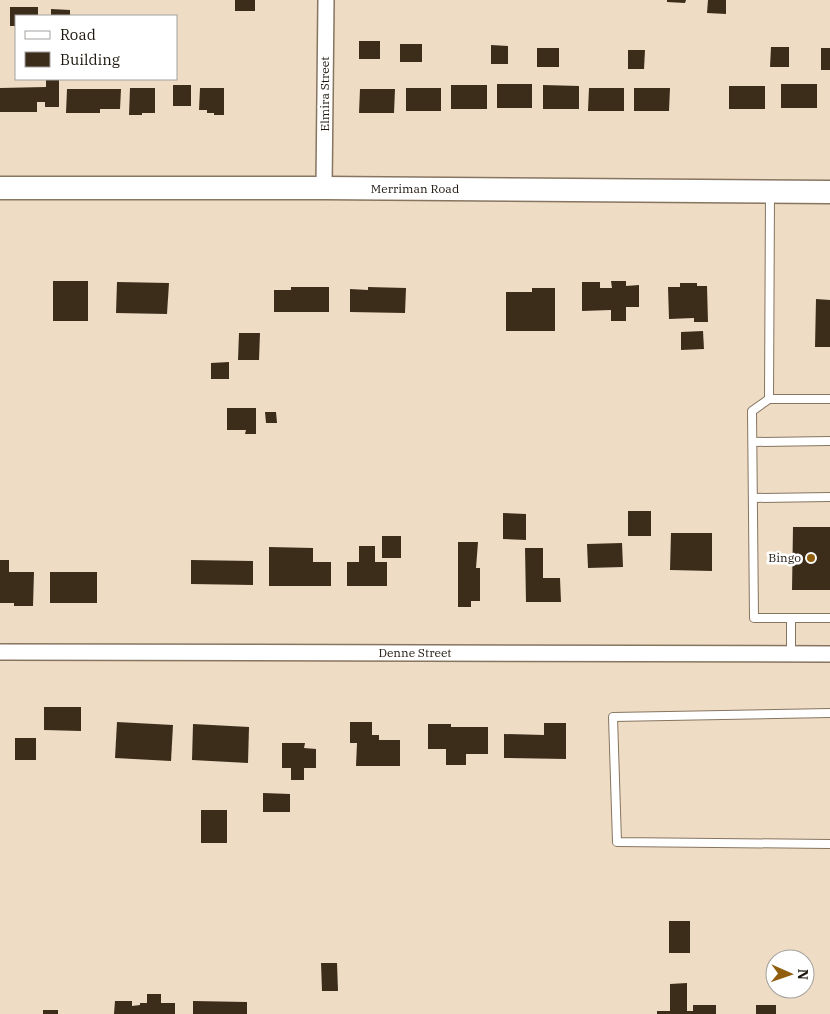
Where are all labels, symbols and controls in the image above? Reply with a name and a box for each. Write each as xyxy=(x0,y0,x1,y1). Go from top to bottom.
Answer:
legend xyxy=(15,15,178,80)
text: Road xyxy=(60,25,96,44)
text: Building xyxy=(60,50,120,69)
street label: Elmira Street xyxy=(317,57,332,131)
street label: Merriman Road xyxy=(371,181,459,196)
place label: Bingo xyxy=(768,550,801,565)
marker: Bingo xyxy=(805,552,817,564)
street label: Denne Street xyxy=(378,645,452,660)
north arrow xyxy=(765,949,815,999)
text: N xyxy=(794,969,812,980)

